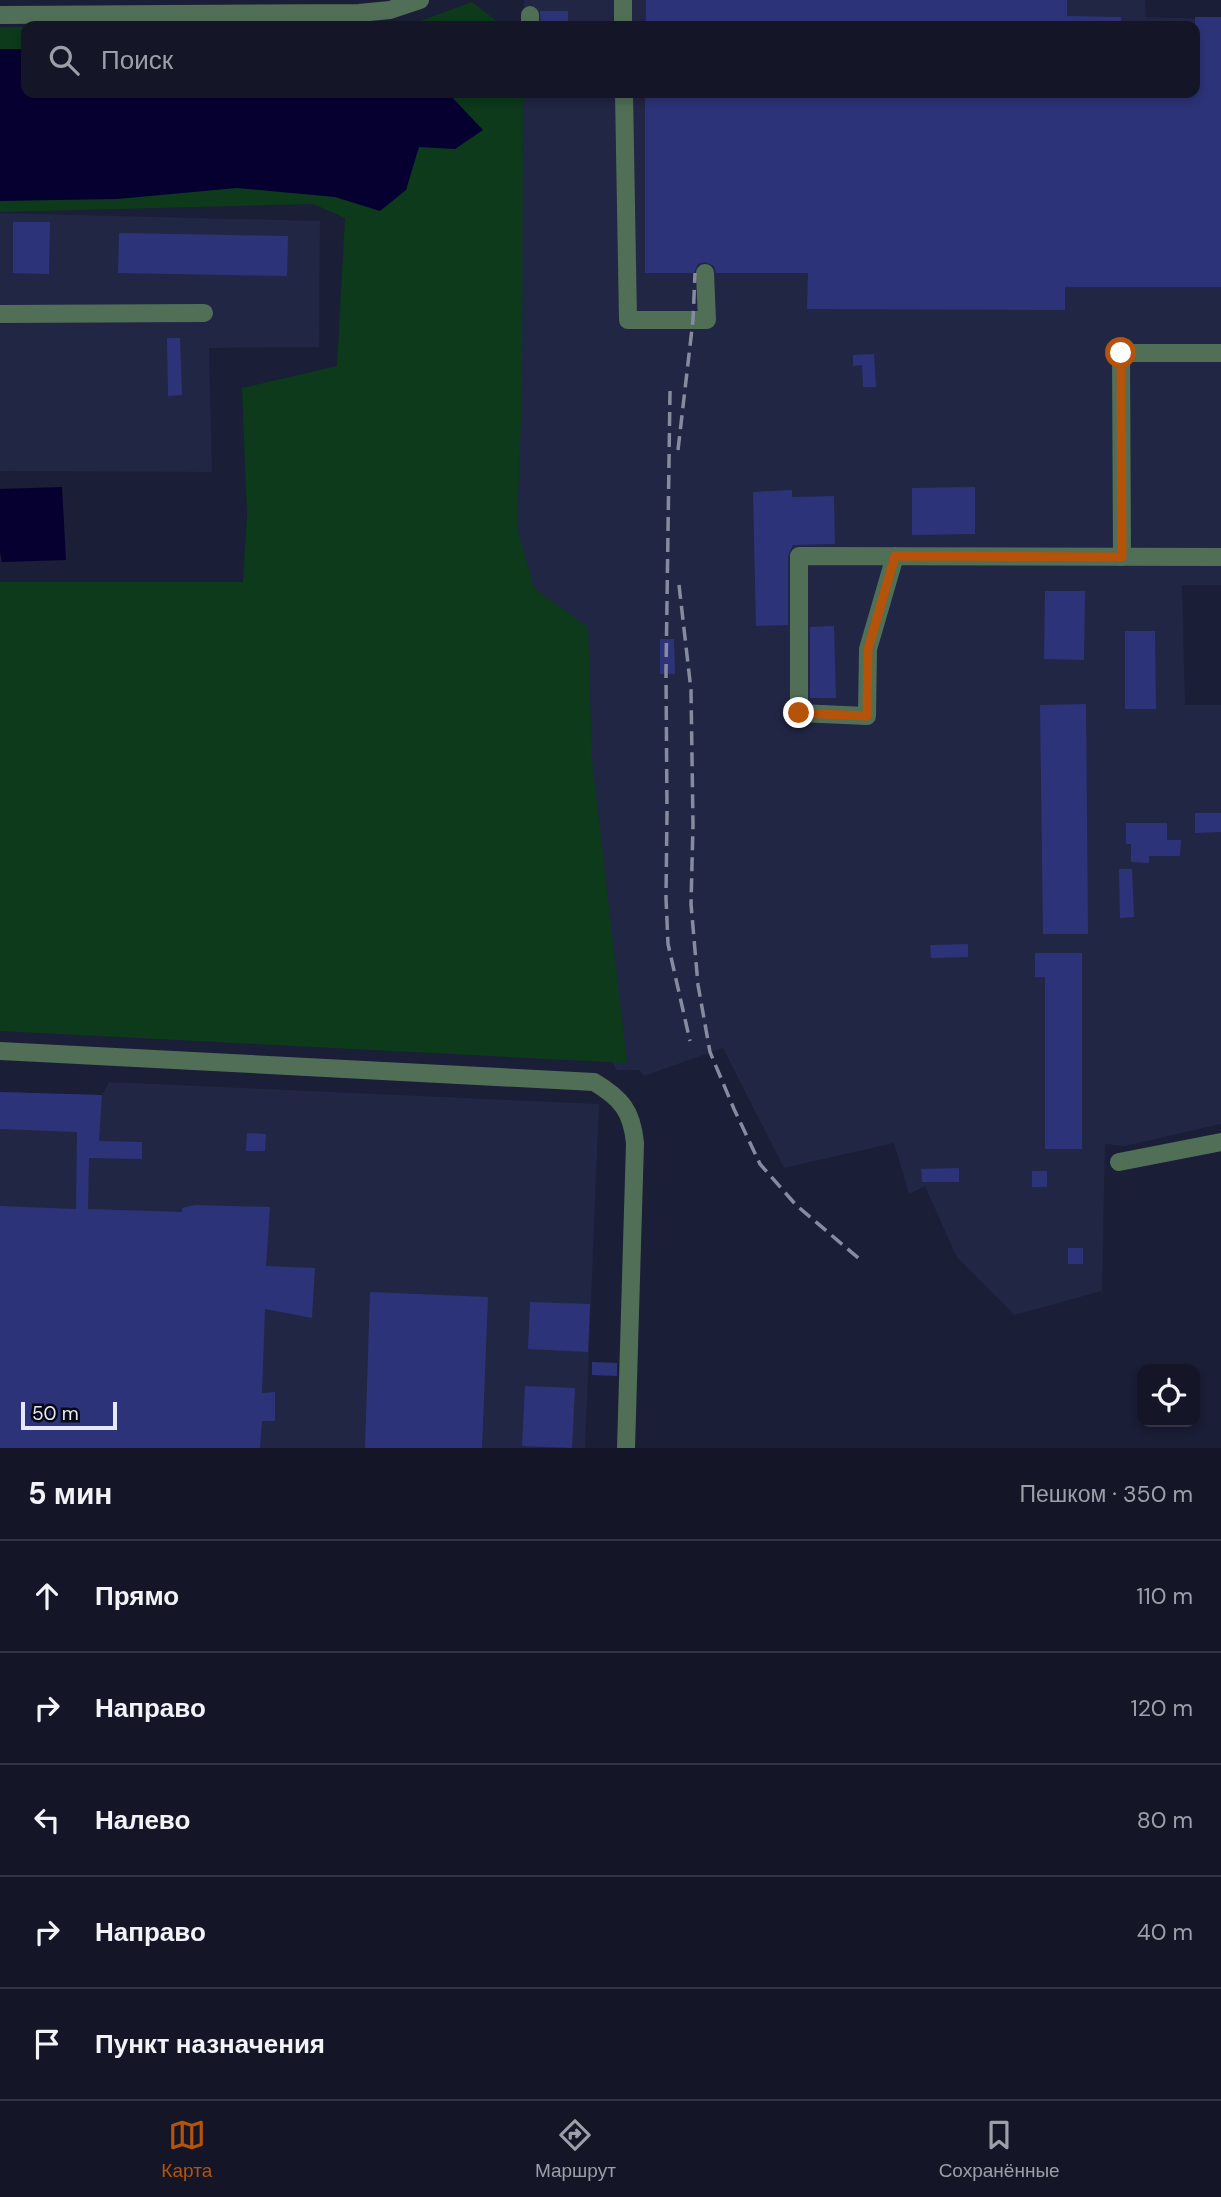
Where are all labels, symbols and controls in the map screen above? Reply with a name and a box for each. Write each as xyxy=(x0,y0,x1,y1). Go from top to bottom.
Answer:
search box xyxy=(21,21,1200,98)
icon: search xyxy=(45,41,83,79)
text: Поиск xyxy=(101,43,173,77)
route start xyxy=(1105,337,1136,368)
route end xyxy=(783,697,814,728)
map controls xyxy=(1137,1364,1200,1427)
button: locate xyxy=(1137,1364,1200,1427)
scale bar xyxy=(21,1399,117,1431)
text: 50 m xyxy=(32,1401,79,1426)
text: 5 мин xyxy=(28,1474,112,1513)
text: Пешком · 350 m xyxy=(1020,1479,1193,1509)
icon: ahead xyxy=(28,1577,66,1615)
text: Прямо xyxy=(95,1579,179,1613)
text: 110 m xyxy=(1136,1581,1193,1611)
icon: right xyxy=(28,1689,66,1727)
text: Направо xyxy=(95,1691,206,1725)
text: 120 m xyxy=(1130,1693,1193,1723)
icon: left xyxy=(28,1801,66,1839)
text: Налево xyxy=(95,1803,190,1837)
text: 80 m xyxy=(1137,1805,1193,1835)
icon: right xyxy=(28,1913,66,1951)
text: Направо xyxy=(95,1915,206,1949)
text: 40 m xyxy=(1137,1917,1193,1947)
icon: arrive xyxy=(28,2025,66,2063)
text: Пункт назначения xyxy=(95,2027,325,2061)
tab: Карта xyxy=(161,2116,212,2183)
tab: Маршрут xyxy=(535,2116,616,2183)
tab: Сохранённые xyxy=(939,2116,1060,2183)

